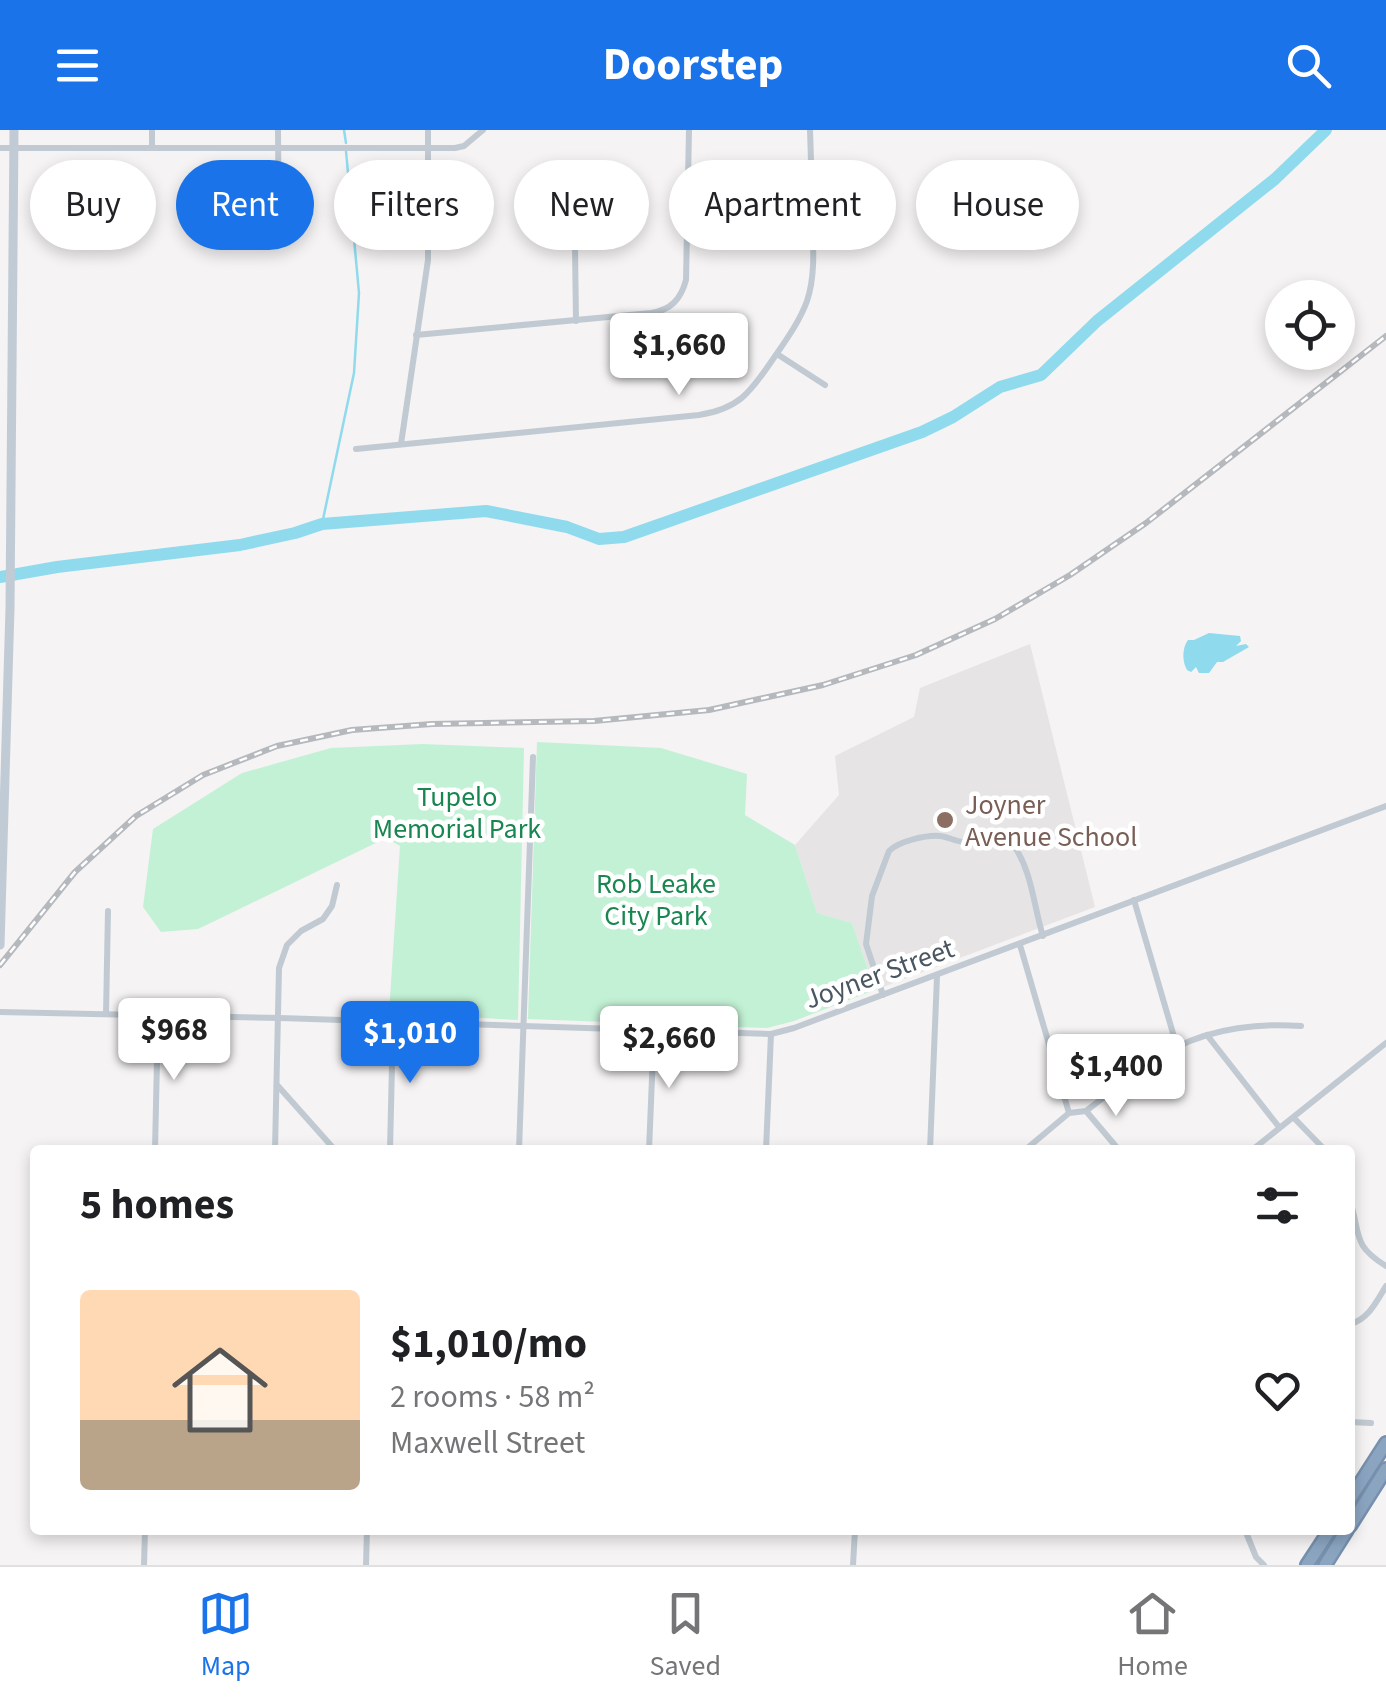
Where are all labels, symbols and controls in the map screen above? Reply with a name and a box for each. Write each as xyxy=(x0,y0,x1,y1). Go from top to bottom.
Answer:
text: Doorstep xyxy=(603,33,783,97)
icon: menu xyxy=(50,38,105,93)
icon: search xyxy=(1281,38,1336,93)
chip: Buy xyxy=(30,160,156,250)
chip: Rent xyxy=(176,160,314,250)
chip: Filters xyxy=(334,160,494,250)
chip: New xyxy=(514,160,649,250)
chip: Apartment xyxy=(669,160,896,250)
chip: House xyxy=(916,160,1079,250)
map controls xyxy=(1265,280,1355,370)
button: locate xyxy=(1265,280,1355,370)
pin: $1,660 xyxy=(598,313,760,398)
text: $1,660 xyxy=(632,322,726,368)
park label: Tupelo Memorial Park xyxy=(373,777,541,849)
place label: Joyner Avenue School xyxy=(965,785,1137,857)
marker: Joyner Avenue School xyxy=(934,809,956,831)
park label: Rob Leake City Park xyxy=(596,864,716,936)
street label: Joyner Street xyxy=(799,928,960,1019)
pin: $968 xyxy=(115,998,233,1083)
pin: $1,010 xyxy=(329,1001,491,1086)
pin: $2,660 xyxy=(588,1006,750,1091)
text: $968 xyxy=(140,1007,208,1053)
text: $1,010 xyxy=(363,1010,457,1056)
text: $2,660 xyxy=(622,1015,716,1061)
pin: $1,400 xyxy=(1035,1034,1197,1119)
text: $1,400 xyxy=(1069,1043,1163,1089)
text: 5 homes xyxy=(80,1175,234,1235)
icon: filters xyxy=(1250,1178,1305,1233)
text: $1,010/mo xyxy=(390,1314,587,1374)
icon: home xyxy=(160,1330,280,1450)
icon: heart xyxy=(1250,1363,1305,1418)
text: 2 rooms · 58 m² xyxy=(390,1374,595,1420)
text: Maxwell Street xyxy=(390,1420,585,1466)
tab: Map xyxy=(198,1586,253,1686)
tab: Saved xyxy=(649,1586,721,1686)
tab: Home xyxy=(1117,1586,1188,1686)

